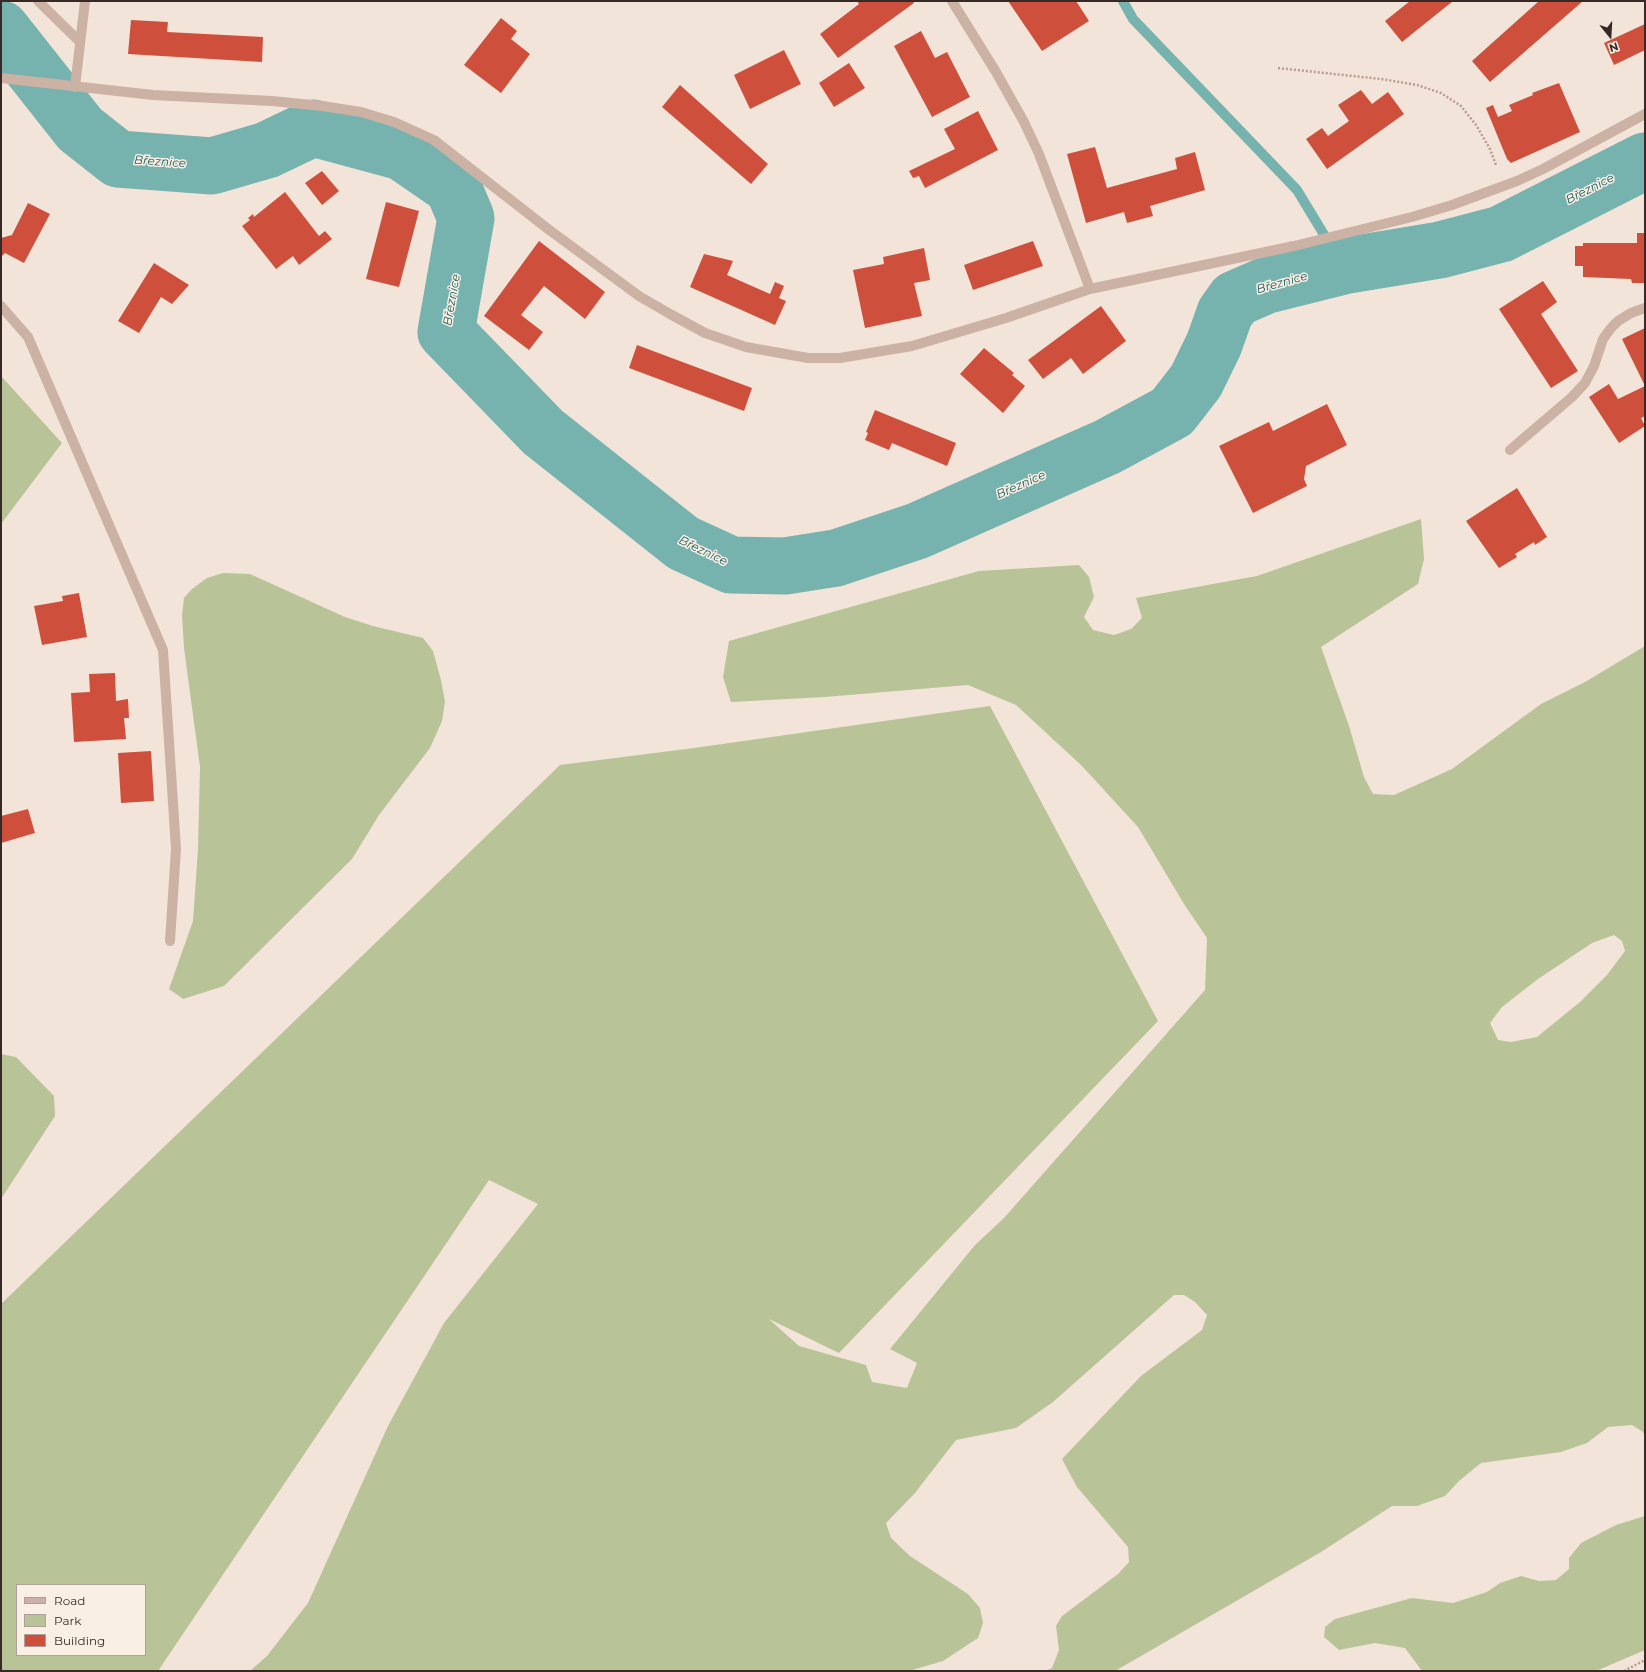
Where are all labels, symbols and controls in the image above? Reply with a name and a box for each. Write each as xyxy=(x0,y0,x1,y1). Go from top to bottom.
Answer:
north arrow xyxy=(1590,16,1630,56)
text: N xyxy=(1607,39,1620,55)
water label: Březnice xyxy=(133,153,187,171)
water label: Březnice xyxy=(1563,171,1617,207)
water label: Březnice xyxy=(1255,269,1309,297)
water label: Březnice xyxy=(440,273,464,327)
water label: Březnice xyxy=(994,468,1048,502)
water label: Březnice xyxy=(676,533,730,569)
legend xyxy=(16,1584,146,1656)
text: Road xyxy=(54,1593,85,1608)
text: Park xyxy=(54,1613,81,1628)
text: Building xyxy=(54,1633,105,1648)

